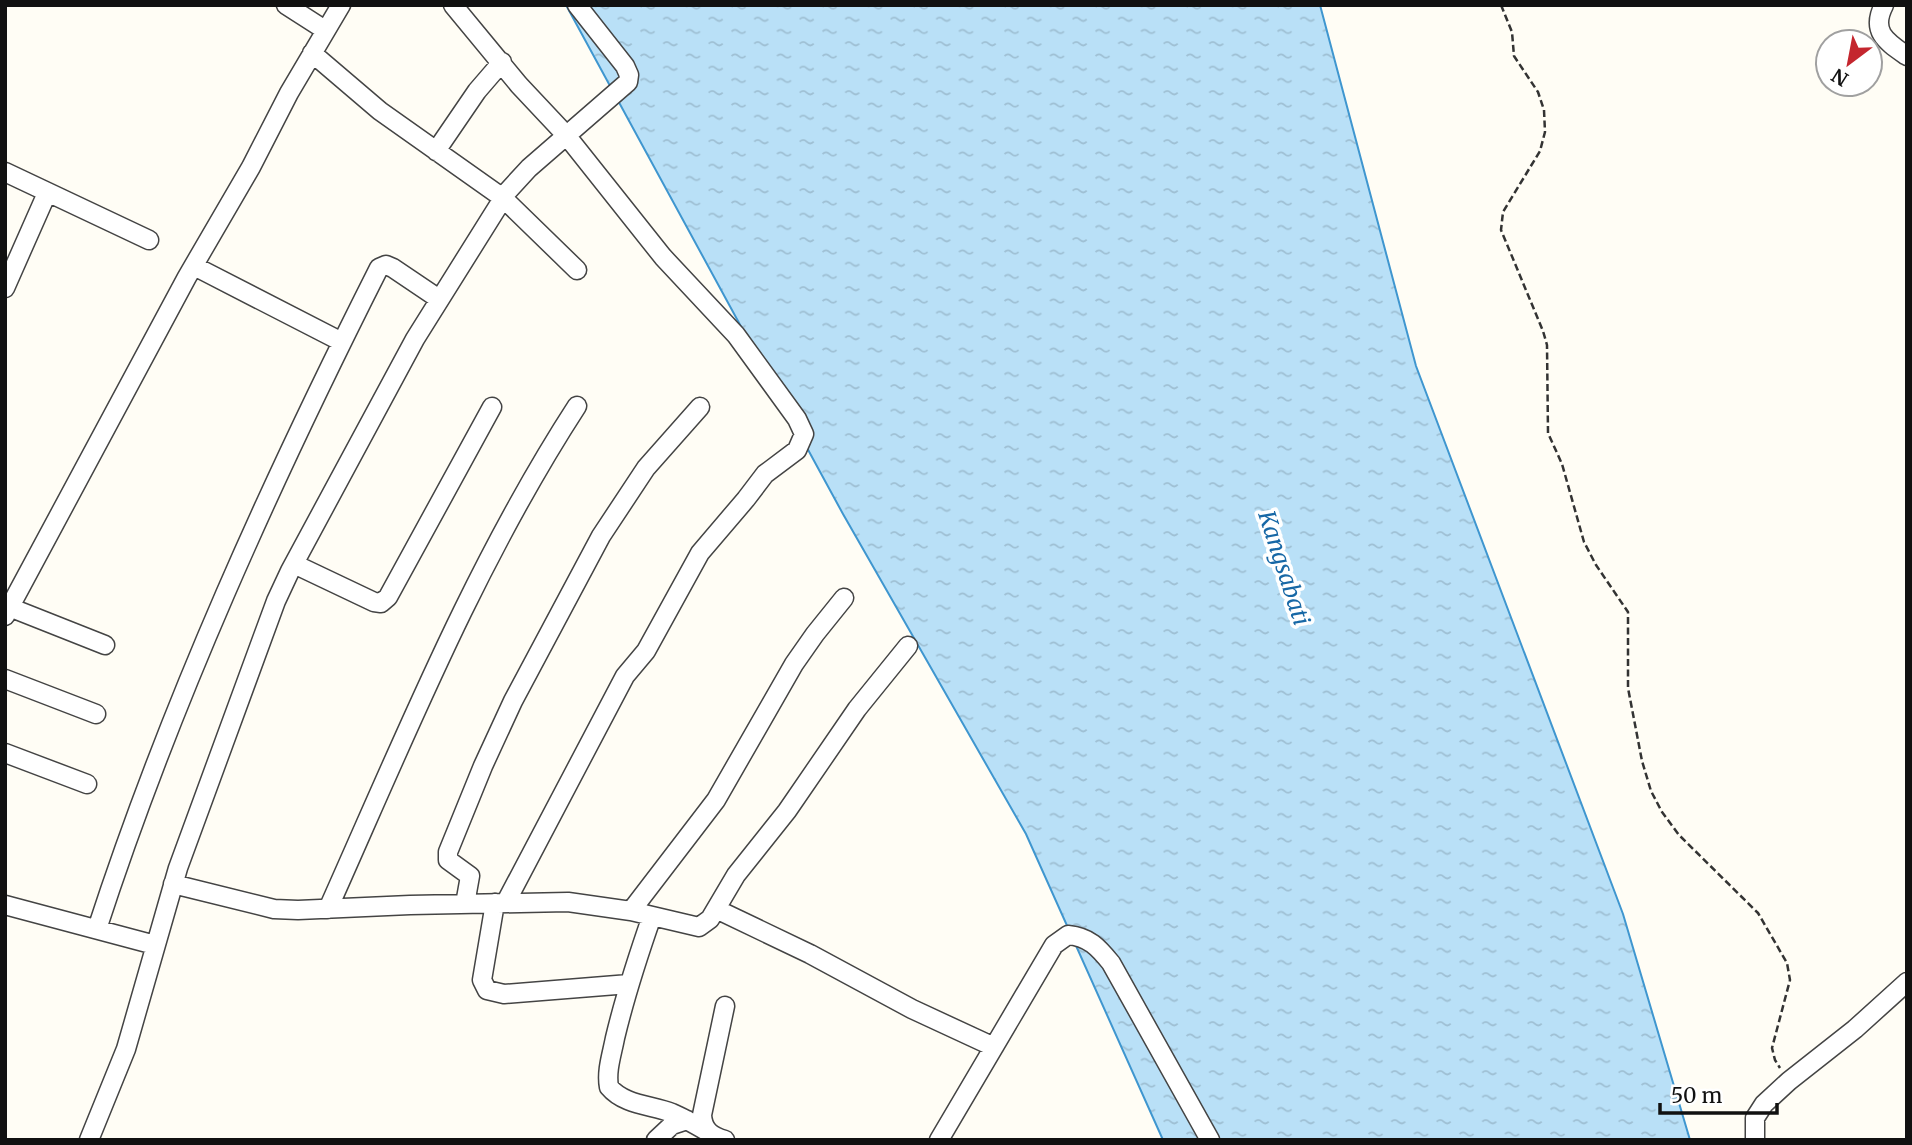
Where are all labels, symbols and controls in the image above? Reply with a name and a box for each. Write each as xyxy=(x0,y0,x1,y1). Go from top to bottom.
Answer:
north arrow xyxy=(1814,28,1884,98)
text: N xyxy=(1827,63,1853,92)
water label: Kangsabati xyxy=(1252,506,1317,629)
scale bar xyxy=(1660,1072,1777,1116)
text: 50 m xyxy=(1671,1082,1722,1109)

